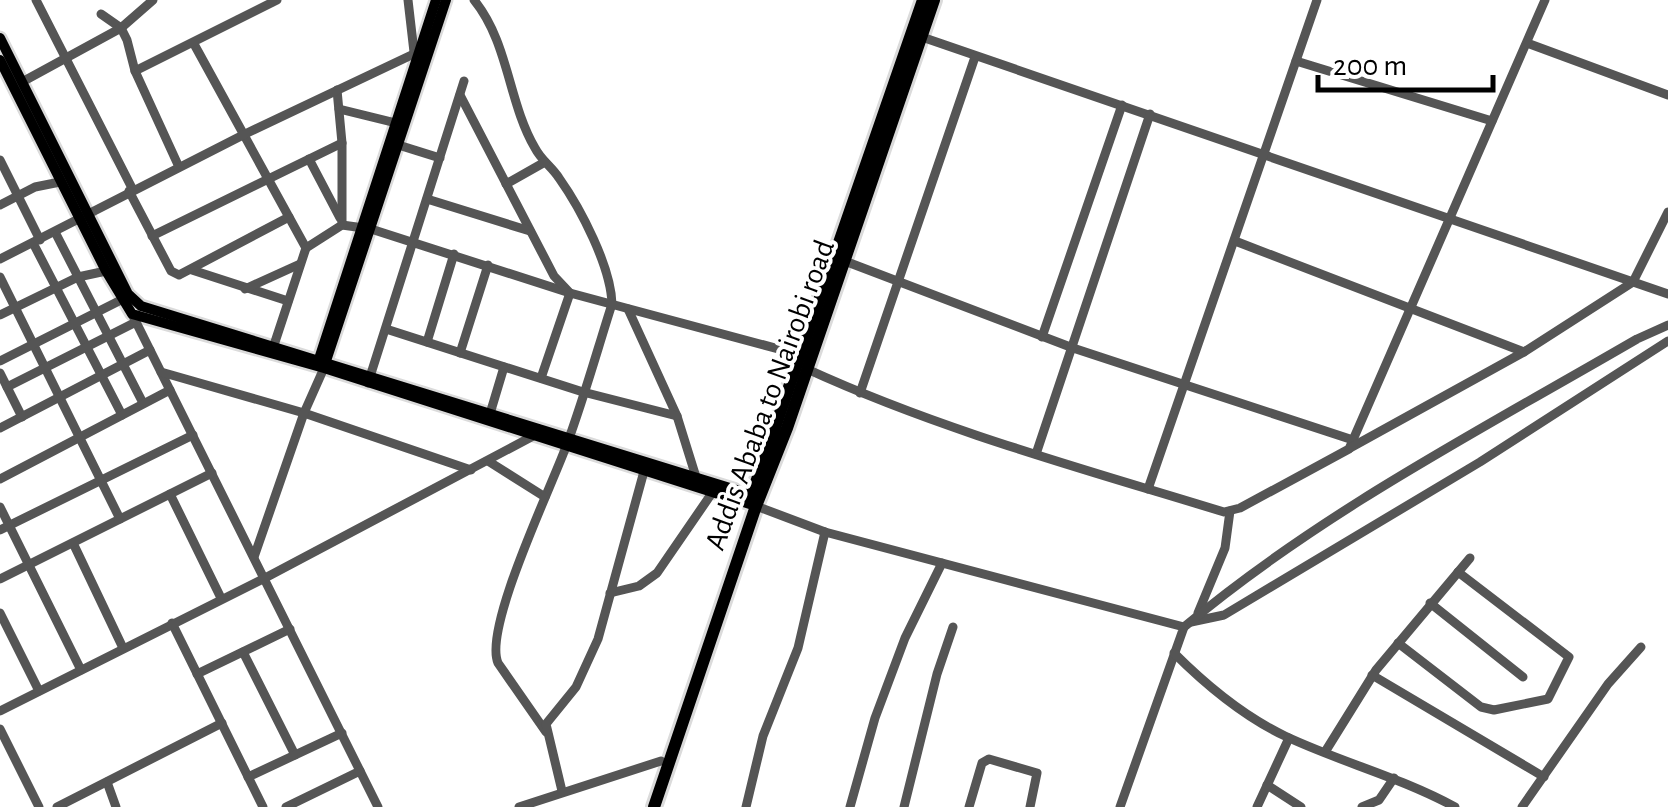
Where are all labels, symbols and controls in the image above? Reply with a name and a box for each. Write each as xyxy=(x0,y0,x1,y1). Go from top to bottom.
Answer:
scale bar xyxy=(1318,30,1493,92)
text: 200 m xyxy=(1333,51,1407,81)
street label: Addis Ababa to Nairobi road xyxy=(700,236,840,554)

